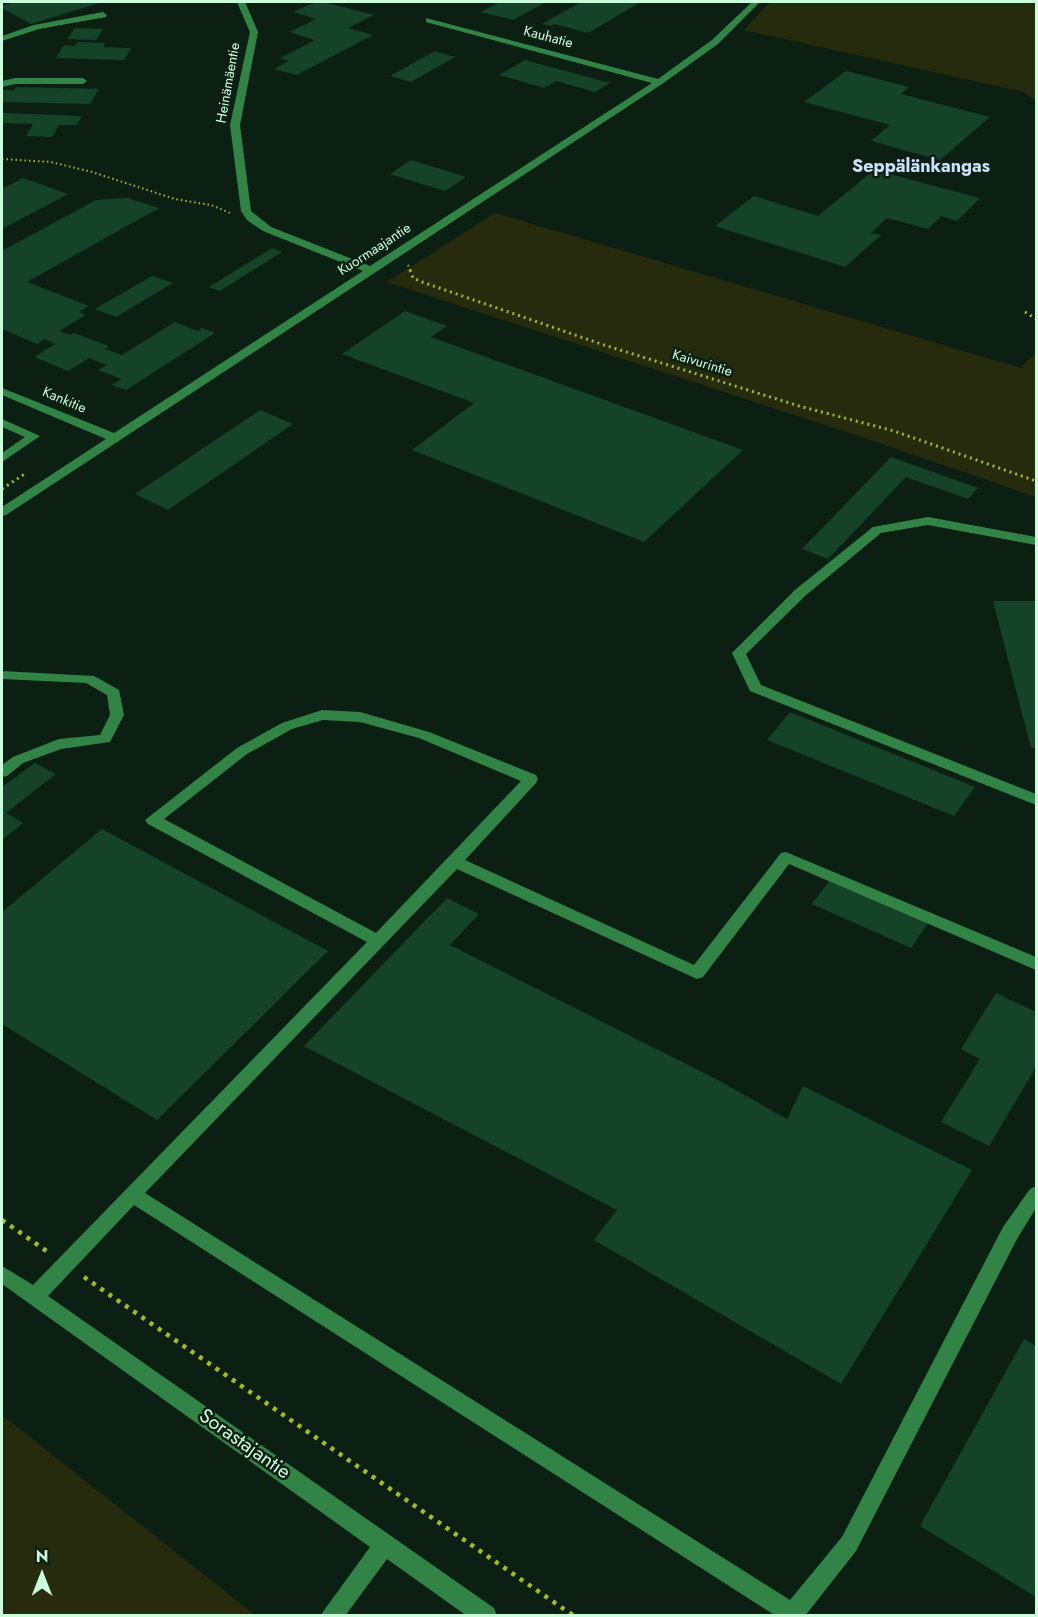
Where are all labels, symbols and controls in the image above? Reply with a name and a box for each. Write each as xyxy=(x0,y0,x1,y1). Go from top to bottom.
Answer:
street label: Kauhatie xyxy=(522,23,574,53)
street label: Heinämäentie xyxy=(214,41,244,125)
district label: Seppälänkangas xyxy=(852,157,990,179)
street label: Kuormaajantie xyxy=(335,220,415,280)
street label: Kaivurintie xyxy=(670,347,734,381)
street label: Kankitie xyxy=(40,384,88,418)
street label: Sorastajantie xyxy=(194,1405,294,1485)
north arrow xyxy=(12,1545,72,1605)
text: N xyxy=(36,1545,48,1568)

